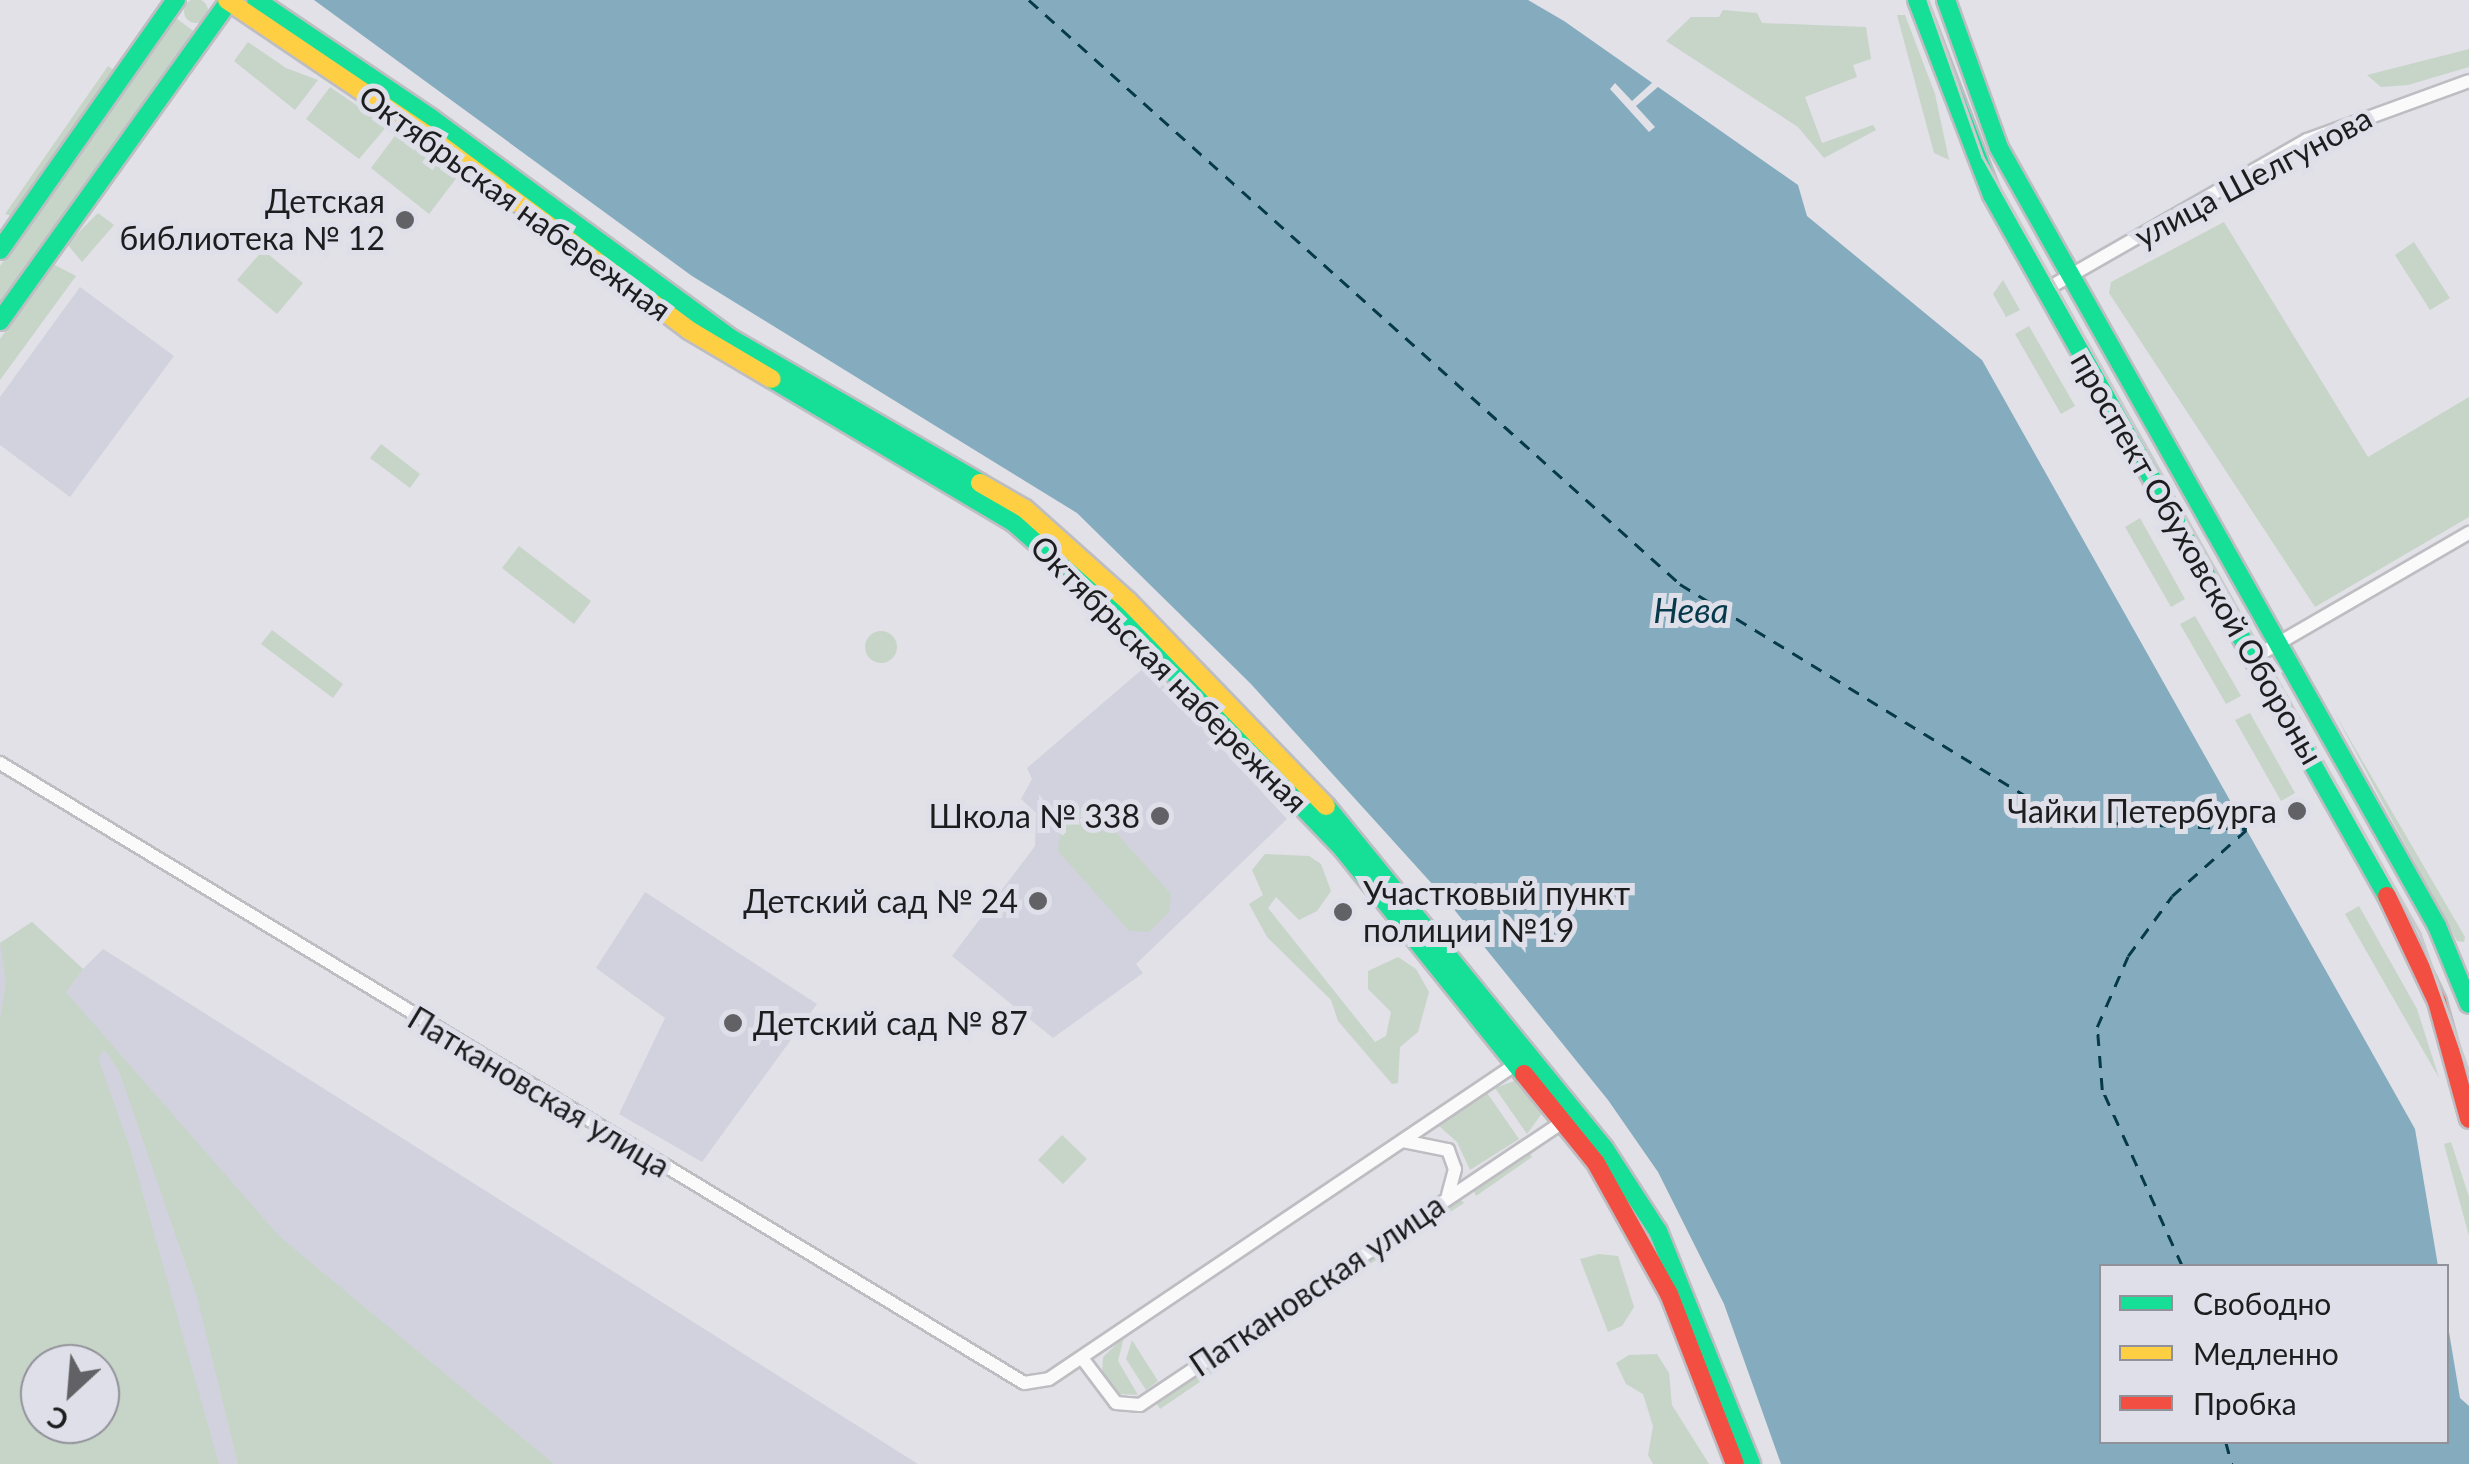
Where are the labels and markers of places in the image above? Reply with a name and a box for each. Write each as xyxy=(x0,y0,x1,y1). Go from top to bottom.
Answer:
place label: Детская библиотека № 12 xyxy=(120,183,385,258)
marker: Детская библиотека № 12 xyxy=(394,209,416,231)
place label: Чайки Петербурга xyxy=(2007,792,2277,830)
place label: Школа № 338 xyxy=(928,797,1140,835)
marker: Чайки Петербурга xyxy=(2286,800,2308,822)
marker: Школа № 338 xyxy=(1149,805,1171,827)
place label: Участковый пункт полиции №19 xyxy=(1363,875,1630,950)
place label: Детский сад № 24 xyxy=(743,882,1018,920)
marker: Детский сад № 24 xyxy=(1027,890,1049,912)
marker: Участковый пункт полиции №19 xyxy=(1332,901,1354,923)
place label: Детский сад № 87 xyxy=(753,1004,1028,1042)
marker: Детский сад № 87 xyxy=(722,1012,744,1034)

